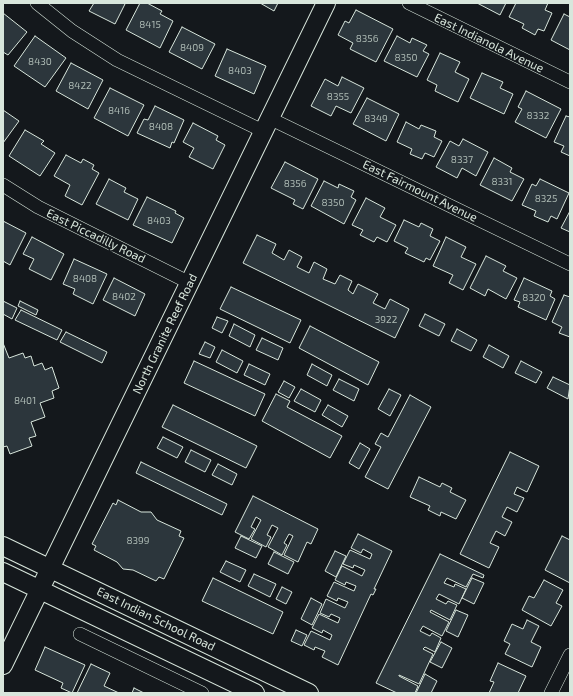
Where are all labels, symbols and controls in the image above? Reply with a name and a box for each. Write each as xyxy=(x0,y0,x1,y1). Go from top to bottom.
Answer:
street label: East Indianola Avenue xyxy=(432,10,546,76)
house number: 8415 xyxy=(139,19,161,31)
house number: 8356 xyxy=(356,33,378,45)
house number: 8409 xyxy=(180,42,204,54)
house number: 8350 xyxy=(394,52,418,64)
house number: 8430 xyxy=(28,56,52,68)
house number: 8403 xyxy=(228,65,252,77)
house number: 8422 xyxy=(68,80,92,92)
house number: 8355 xyxy=(327,91,349,103)
house number: 8416 xyxy=(108,105,130,117)
house number: 8332 xyxy=(527,110,549,122)
house number: 8349 xyxy=(364,113,388,125)
house number: 8408 xyxy=(149,121,173,133)
house number: 8337 xyxy=(451,154,473,166)
street label: East Fairmount Avenue xyxy=(360,157,480,225)
house number: 8331 xyxy=(491,176,513,188)
house number: 8356 xyxy=(284,178,306,190)
house number: 8325 xyxy=(535,193,557,205)
house number: 8350 xyxy=(321,197,345,209)
street label: East Piccadilly Road xyxy=(44,206,148,266)
house number: 8403 xyxy=(147,215,171,227)
street label: North Granite Reef Road xyxy=(130,272,200,396)
house number: 8408 xyxy=(73,273,97,285)
house number: 8402 xyxy=(112,291,136,303)
house number: 8320 xyxy=(522,292,546,304)
house number: 3922 xyxy=(375,314,397,326)
house number: 8401 xyxy=(14,395,36,407)
house number: 8399 xyxy=(126,535,150,547)
street label: East Indian School Road xyxy=(94,584,218,654)

